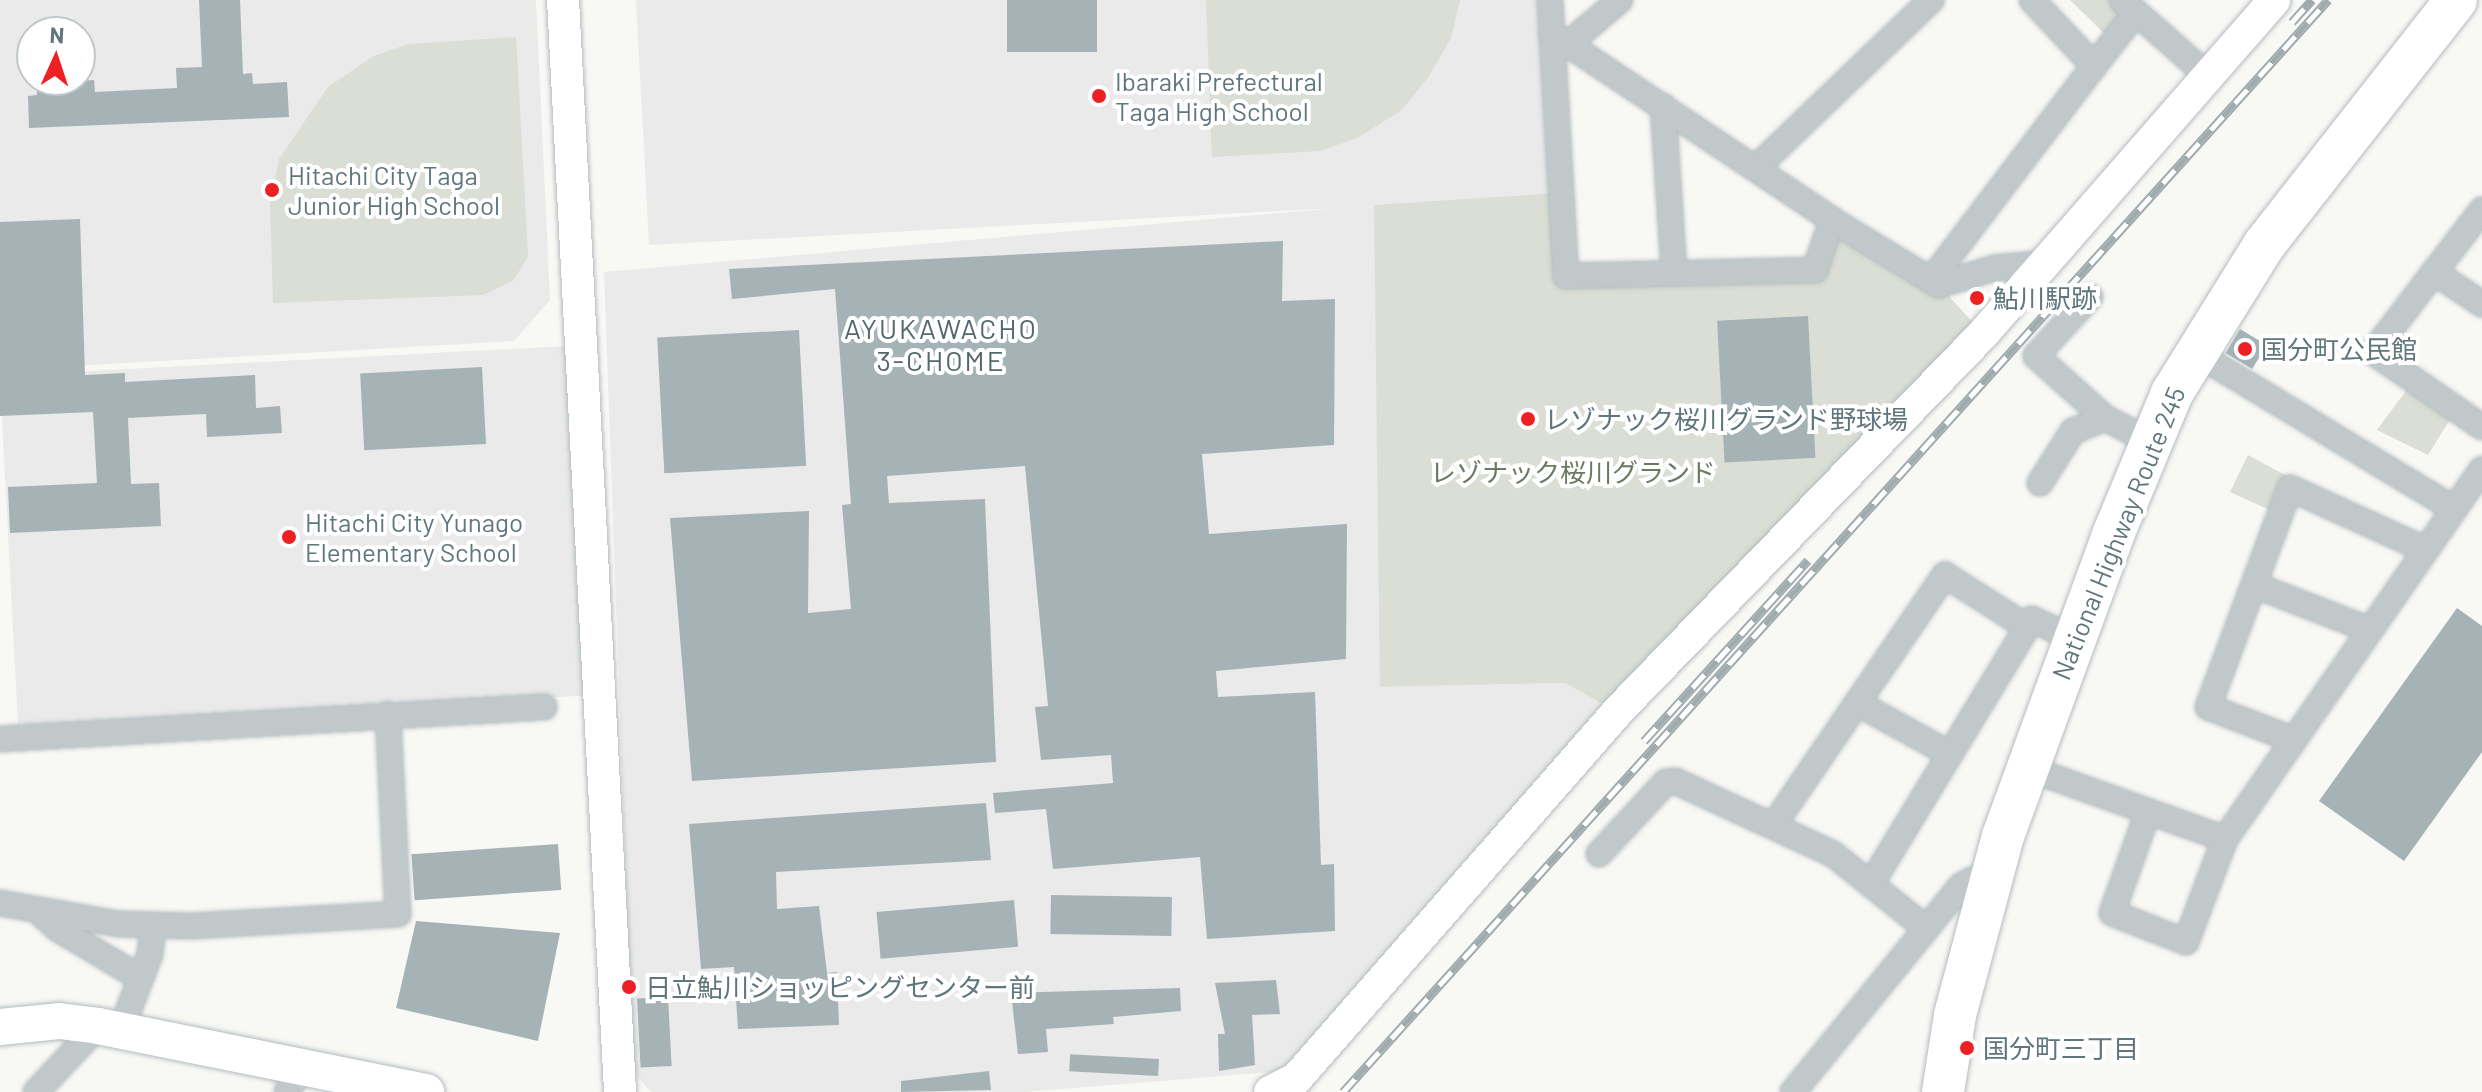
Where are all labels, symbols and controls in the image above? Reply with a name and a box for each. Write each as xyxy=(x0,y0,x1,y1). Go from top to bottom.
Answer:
north arrow xyxy=(16,16,96,96)
text: N xyxy=(49,21,65,47)
place label: Ibaraki Prefectural Taga High School xyxy=(1115,65,1323,126)
marker: Ibaraki Prefectural Taga High School xyxy=(1090,87,1108,105)
place label: Hitachi City Taga Junior High School xyxy=(288,159,500,220)
marker: Hitachi City Taga Junior High School xyxy=(263,181,281,199)
place label: 鮎川駅跡 xyxy=(1993,282,2097,314)
marker: 鮎川駅跡 xyxy=(1968,289,1986,307)
district label: AYUKAWACHO 3-CHOME xyxy=(844,311,1038,377)
place label: 国分町公民館 xyxy=(2261,333,2417,365)
marker: 国分町公民館 xyxy=(2236,340,2254,358)
street label: National Highway Route 245 xyxy=(2045,382,2191,684)
place label: レゾナック桜川グランド野球場 xyxy=(1544,403,1908,435)
marker: レゾナック桜川グランド野球場 xyxy=(1519,410,1537,428)
park label: レゾナック桜川グランド xyxy=(1430,456,1716,488)
place label: Hitachi City Yunago Elementary School xyxy=(305,506,523,568)
marker: Hitachi City Yunago Elementary School xyxy=(280,528,298,546)
place label: 日立鮎川ショッピングセンター前 xyxy=(645,971,1035,1003)
marker: 日立鮎川ショッピングセンター前 xyxy=(620,978,638,996)
place label: 国分町三丁目 xyxy=(1983,1032,2139,1064)
marker: 国分町三丁目 xyxy=(1958,1039,1976,1057)

